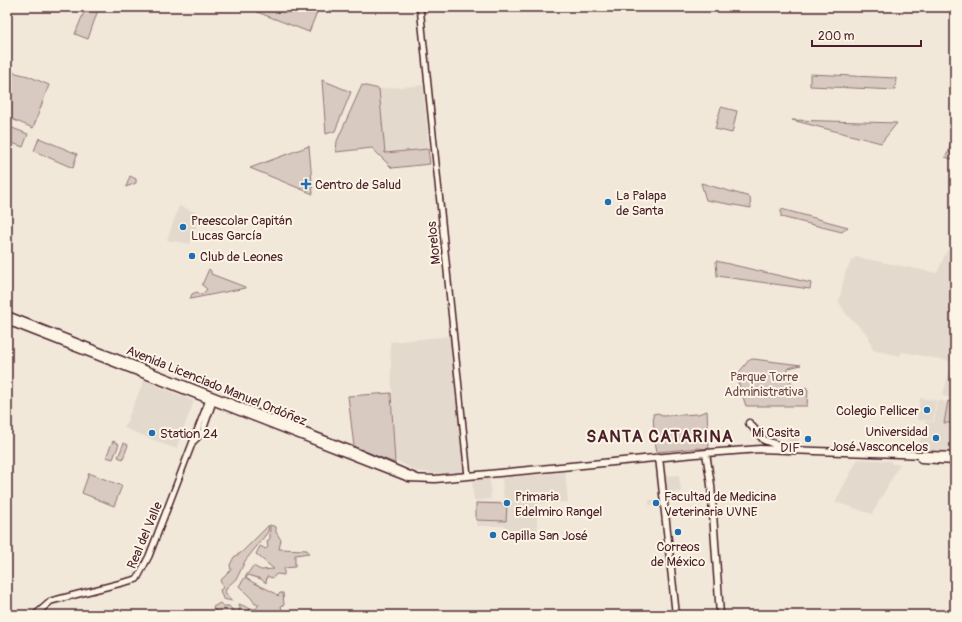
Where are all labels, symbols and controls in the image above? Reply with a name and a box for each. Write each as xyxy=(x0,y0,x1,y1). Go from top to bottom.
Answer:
scale bar xyxy=(812,22,921,48)
text: 200 m xyxy=(818,29,855,44)
place label: Centro de Salud xyxy=(315,177,401,193)
marker: Centro de Salud xyxy=(300,178,312,190)
place label: La Palapa de Santa xyxy=(616,188,666,219)
marker: La Palapa de Santa xyxy=(603,197,613,207)
place label: Preescolar Capitán Lucas García xyxy=(191,213,292,244)
street label: Morelos xyxy=(424,220,444,265)
marker: Preescolar Capitán Lucas García xyxy=(178,222,188,232)
place label: Club de Leones xyxy=(200,249,283,265)
marker: Club de Leones xyxy=(187,251,197,261)
street label: Avenida Licenciado Manuel Ordóñez xyxy=(124,342,309,430)
park label: Parque Torre Administrativa xyxy=(724,369,804,400)
place label: Colegio Pellicer xyxy=(836,403,919,419)
marker: Colegio Pellicer xyxy=(922,405,932,415)
place label: Universidad José Vasconcelos xyxy=(830,424,928,455)
place label: Mi Casita DIF xyxy=(752,425,800,456)
place label: Station 24 xyxy=(160,426,218,442)
district label: SANTA CATARINA xyxy=(586,426,734,447)
marker: Station 24 xyxy=(147,428,157,438)
marker: Universidad José Vasconcelos xyxy=(931,433,941,443)
marker: Mi Casita DIF xyxy=(803,434,813,444)
place label: Primaria Edelmiro Rangel xyxy=(515,489,602,520)
place label: Facultad de Medicina Veterinaria UVNE xyxy=(664,489,776,520)
marker: Primaria Edelmiro Rangel xyxy=(502,498,512,508)
marker: Facultad de Medicina Veterinaria UVNE xyxy=(651,498,661,508)
street label: Real del Valle xyxy=(124,499,166,571)
marker: Correos de México xyxy=(673,527,683,537)
place label: Capilla San José xyxy=(501,528,588,544)
marker: Capilla San José xyxy=(488,530,498,540)
place label: Correos de México xyxy=(651,539,705,570)

